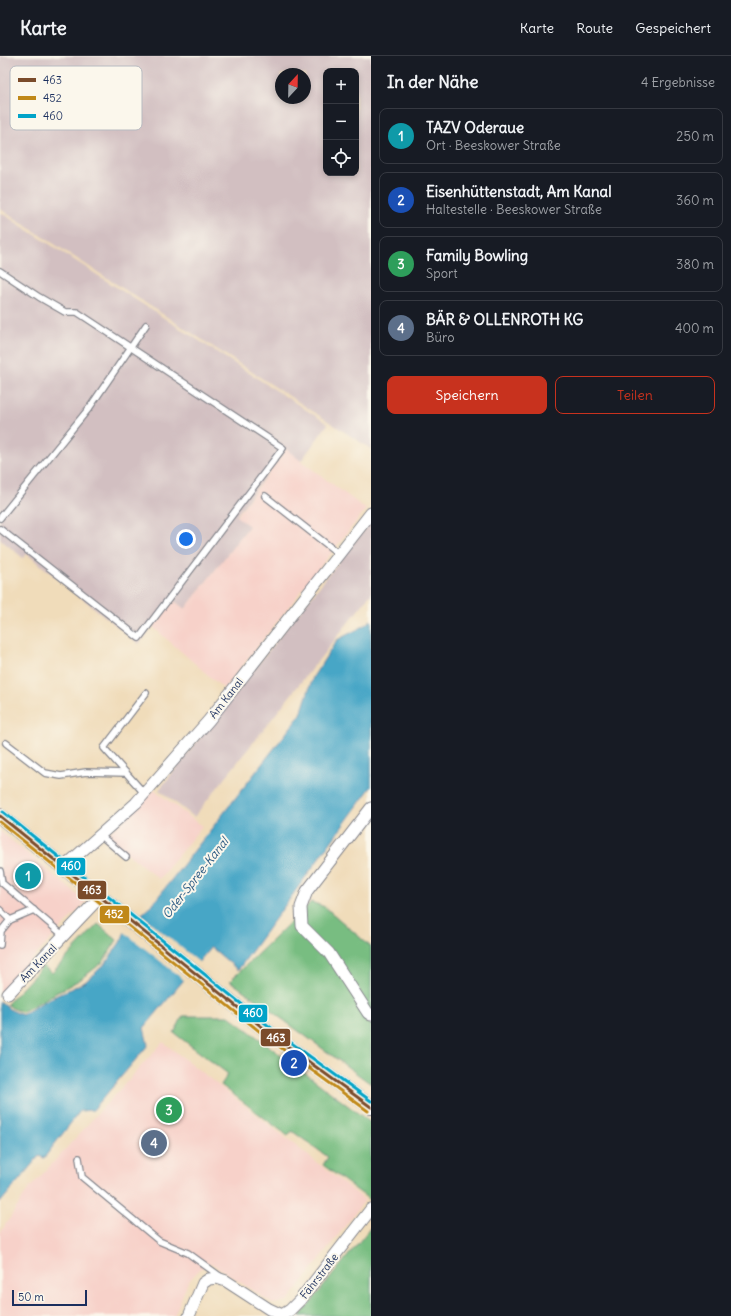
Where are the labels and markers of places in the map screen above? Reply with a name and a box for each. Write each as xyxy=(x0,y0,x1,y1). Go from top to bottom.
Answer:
pin: 1 xyxy=(15,861,41,891)
pin: 2 xyxy=(281,1048,307,1078)
pin: 3 xyxy=(156,1095,182,1125)
pin: 4 xyxy=(141,1128,167,1158)

